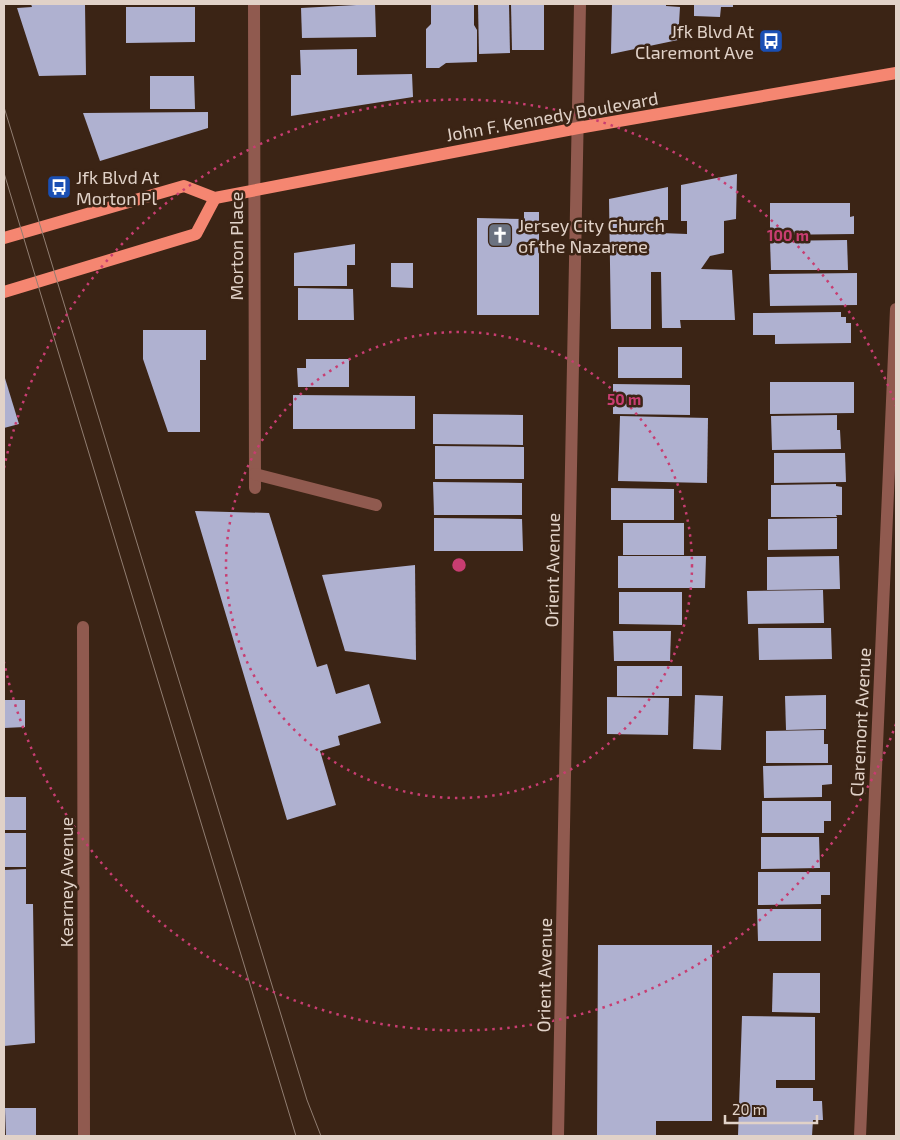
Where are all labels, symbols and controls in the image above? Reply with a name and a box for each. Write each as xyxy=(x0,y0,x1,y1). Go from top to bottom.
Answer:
place label: Jfk Blvd At Claremont Ave xyxy=(635,20,754,63)
bus stop icon: Jfk Blvd At Claremont Ave xyxy=(758,28,784,54)
street label: John F. Kennedy Boulevard xyxy=(444,86,660,146)
place label: Jfk Blvd At Morton Pl xyxy=(76,166,159,209)
bus stop icon: Jfk Blvd At Morton Pl xyxy=(46,174,72,200)
street label: Morton Place xyxy=(225,192,247,300)
place label: Jersey City Church of the Nazarene xyxy=(518,214,665,257)
church icon: Jersey City Church of the Nazarene xyxy=(487,222,513,248)
text: 100 m xyxy=(767,226,809,244)
text: 50 m xyxy=(607,390,641,408)
street label: Orient Avenue xyxy=(540,513,564,627)
centre of rings xyxy=(450,556,468,574)
street label: Claremont Avenue xyxy=(845,647,875,797)
street label: Kearney Avenue xyxy=(55,817,77,947)
street label: Orient Avenue xyxy=(532,918,556,1032)
scale bar xyxy=(725,1092,818,1124)
text: 20 m xyxy=(732,1100,766,1118)

